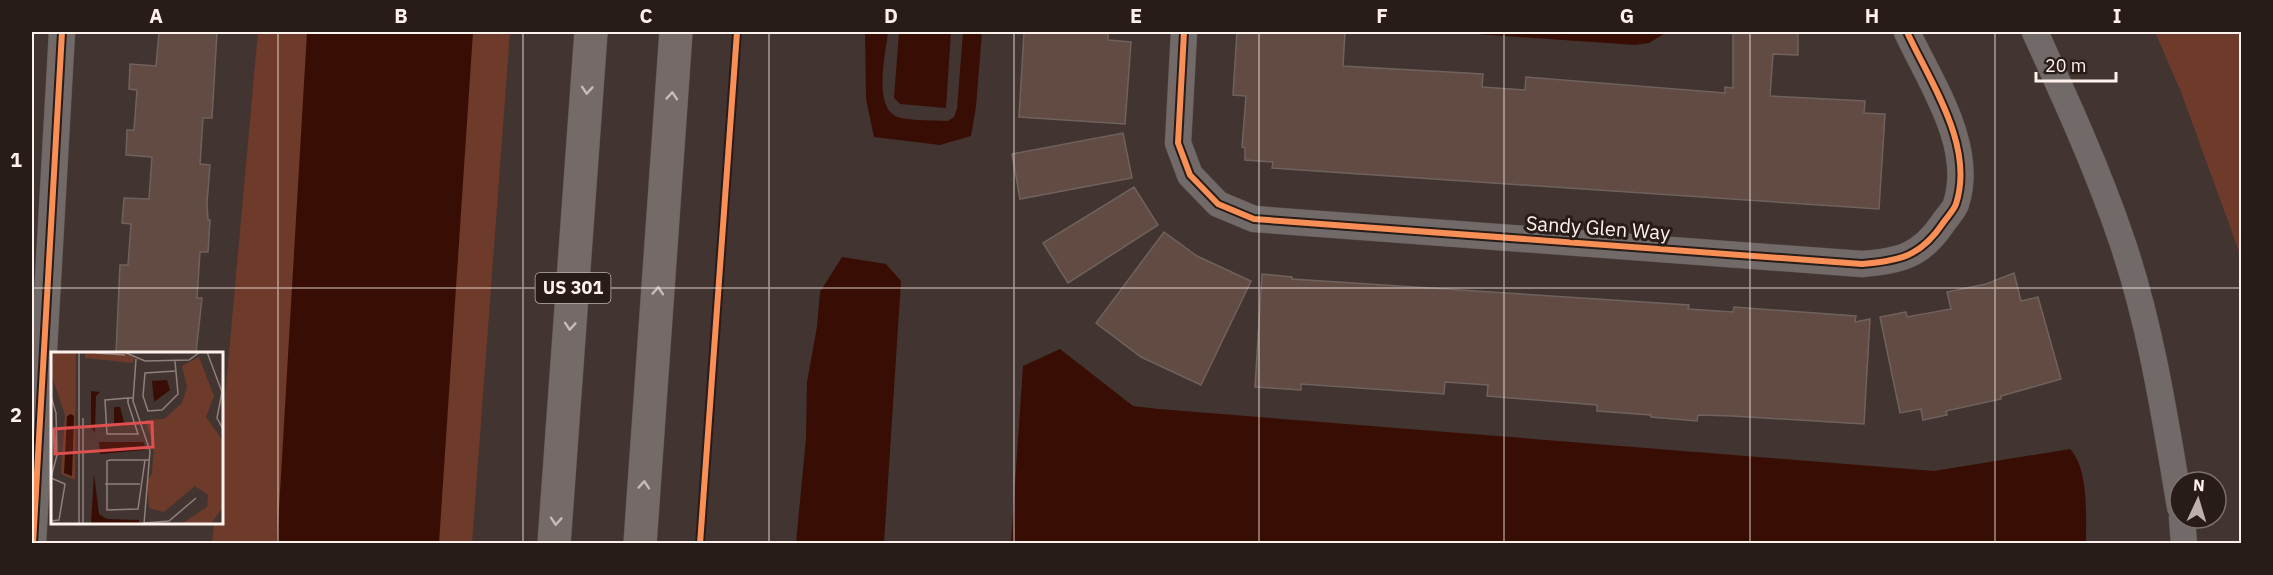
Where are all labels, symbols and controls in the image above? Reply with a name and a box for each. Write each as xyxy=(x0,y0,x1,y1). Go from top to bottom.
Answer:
text: A xyxy=(149,2,163,29)
text: B xyxy=(394,2,408,29)
text: C xyxy=(639,2,653,29)
text: D xyxy=(884,2,898,29)
text: E xyxy=(1130,2,1142,29)
text: F xyxy=(1376,2,1388,29)
text: G xyxy=(1620,2,1634,29)
text: H xyxy=(1865,2,1879,29)
text: I xyxy=(2113,2,2121,29)
scale bar xyxy=(2036,45,2116,83)
text: 20 m xyxy=(2045,54,2087,77)
one-way arrow xyxy=(581,85,594,94)
one-way arrow xyxy=(665,92,678,101)
text: 1 xyxy=(10,146,22,173)
street label: Sandy Glen Way xyxy=(1525,209,1671,246)
road number: US 301 xyxy=(536,273,610,303)
one-way arrow xyxy=(651,286,664,295)
one-way arrow xyxy=(563,322,576,331)
inset map xyxy=(51,352,224,524)
text: 2 xyxy=(10,401,22,428)
north arrow xyxy=(2168,470,2228,530)
text: N xyxy=(2193,475,2206,495)
one-way arrow xyxy=(637,481,650,490)
one-way arrow xyxy=(549,516,562,525)

